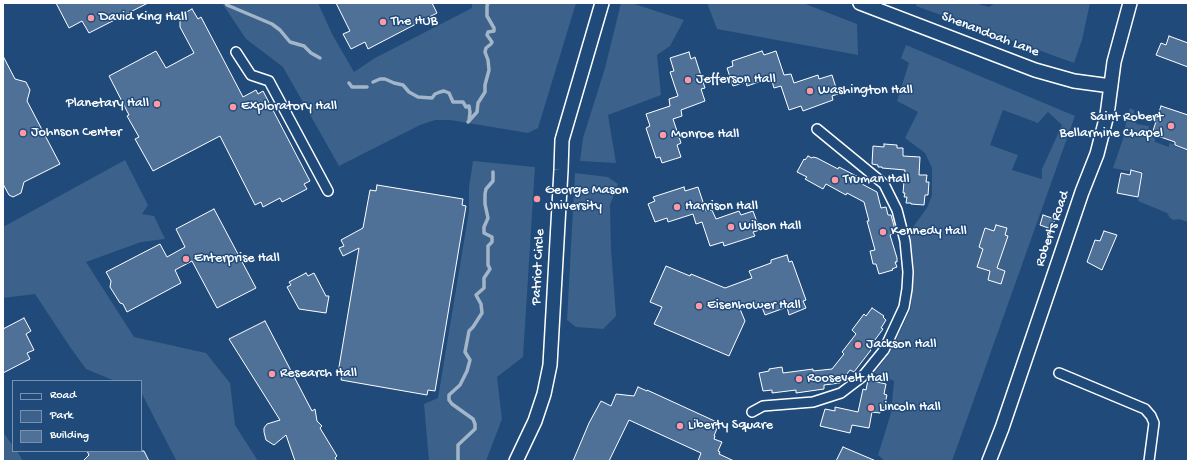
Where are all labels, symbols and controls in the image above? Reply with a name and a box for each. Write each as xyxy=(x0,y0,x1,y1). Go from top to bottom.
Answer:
street label: Shenandoah Lane xyxy=(939,9,1041,61)
place label: David King Hall xyxy=(99,10,187,26)
marker: David King Hall xyxy=(86,13,96,23)
place label: The HUB xyxy=(391,14,438,30)
marker: The HUB xyxy=(378,17,388,27)
place label: Jefferson Hall xyxy=(696,72,776,88)
marker: Jefferson Hall xyxy=(683,75,693,85)
place label: Washington Hall xyxy=(818,83,913,99)
marker: Washington Hall xyxy=(805,86,815,96)
place label: Planetary Hall xyxy=(66,96,149,112)
marker: Planetary Hall xyxy=(152,99,162,109)
place label: Exploratory Hall xyxy=(241,99,337,115)
marker: Exploratory Hall xyxy=(228,102,238,112)
place label: Saint Robert Bellarmine Chapel xyxy=(1059,110,1163,142)
marker: Saint Robert Bellarmine Chapel xyxy=(1166,121,1176,131)
place label: Johnson Center xyxy=(31,125,122,141)
place label: Monroe Hall xyxy=(671,127,739,143)
marker: Johnson Center xyxy=(18,128,28,138)
marker: Monroe Hall xyxy=(658,130,668,140)
place label: Truman Hall xyxy=(843,172,910,188)
marker: Truman Hall xyxy=(830,175,840,185)
place label: George Mason University xyxy=(545,183,628,216)
street label: Roberts Road xyxy=(1032,189,1074,269)
marker: George Mason University xyxy=(532,194,542,204)
place label: Harrison Hall xyxy=(685,199,758,215)
marker: Harrison Hall xyxy=(672,202,682,212)
place label: Wilson Hall xyxy=(739,219,801,235)
marker: Wilson Hall xyxy=(726,222,736,232)
place label: Kennedy Hall xyxy=(891,224,967,240)
marker: Kennedy Hall xyxy=(878,227,888,237)
street label: Patriot Circle xyxy=(529,229,549,305)
place label: Enterprise Hall xyxy=(194,251,280,267)
marker: Enterprise Hall xyxy=(181,254,191,264)
place label: Eisenhower Hall xyxy=(707,298,801,314)
marker: Eisenhower Hall xyxy=(694,301,704,311)
place label: Jackson Hall xyxy=(866,337,937,353)
marker: Jackson Hall xyxy=(853,340,863,350)
place label: Research Hall xyxy=(280,366,357,382)
marker: Research Hall xyxy=(267,369,277,379)
place label: Roosevelt Hall xyxy=(807,371,889,387)
marker: Roosevelt Hall xyxy=(794,374,804,384)
legend xyxy=(12,380,142,452)
text: Road xyxy=(50,389,76,403)
place label: Lincoln Hall xyxy=(879,400,941,416)
marker: Lincoln Hall xyxy=(866,403,876,413)
text: Park xyxy=(50,409,73,423)
place label: Liberty Square xyxy=(688,418,773,434)
marker: Liberty Square xyxy=(675,421,685,431)
text: Building xyxy=(50,429,89,443)

